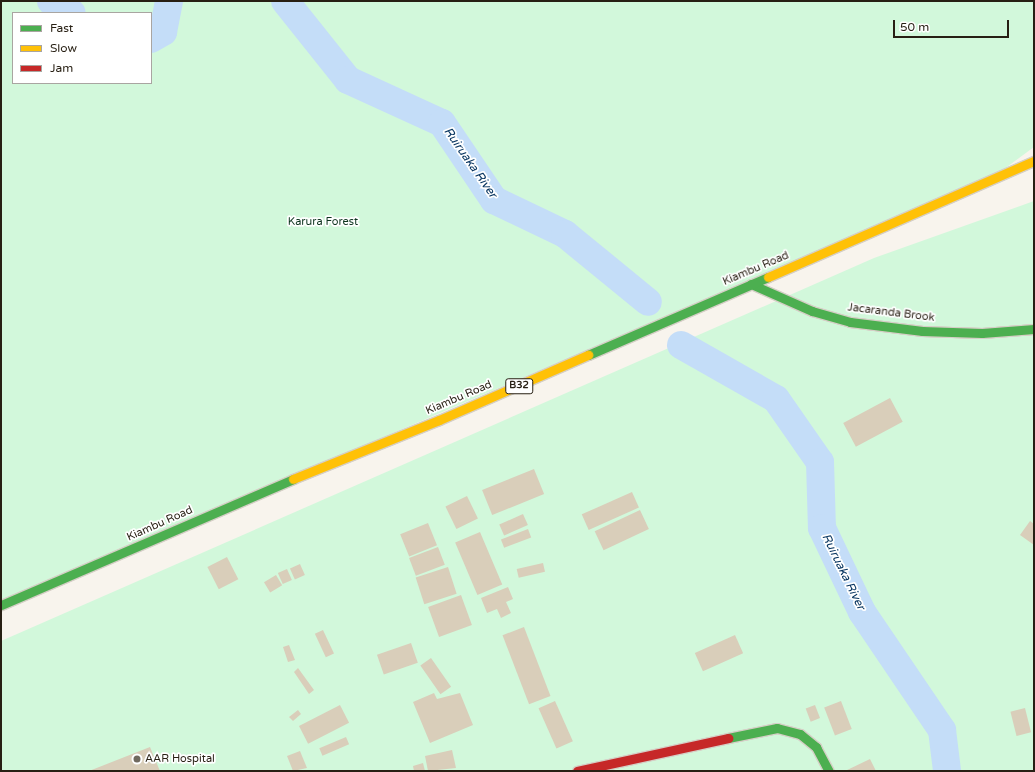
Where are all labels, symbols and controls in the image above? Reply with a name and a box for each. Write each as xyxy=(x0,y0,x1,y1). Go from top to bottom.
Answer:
legend xyxy=(12,12,152,84)
scale bar xyxy=(895,12,1011,38)
text: 50 m xyxy=(900,20,929,34)
text: Fast xyxy=(50,21,73,35)
text: Slow xyxy=(50,41,77,55)
text: Jam xyxy=(50,61,73,75)
water label: Ruiruaka River xyxy=(440,125,500,201)
park label: Karura Forest xyxy=(288,215,358,229)
street label: Kiambu Road xyxy=(721,249,791,289)
street label: Jacaranda Brook xyxy=(847,301,935,325)
street label: Kiambu Road xyxy=(424,378,494,418)
road number: B32 xyxy=(505,378,533,394)
street label: Kiambu Road xyxy=(125,504,195,544)
water label: Ruiruaka River xyxy=(818,532,868,612)
place label: AAR Hospital xyxy=(145,752,215,766)
marker: AAR Hospital xyxy=(132,754,142,764)

